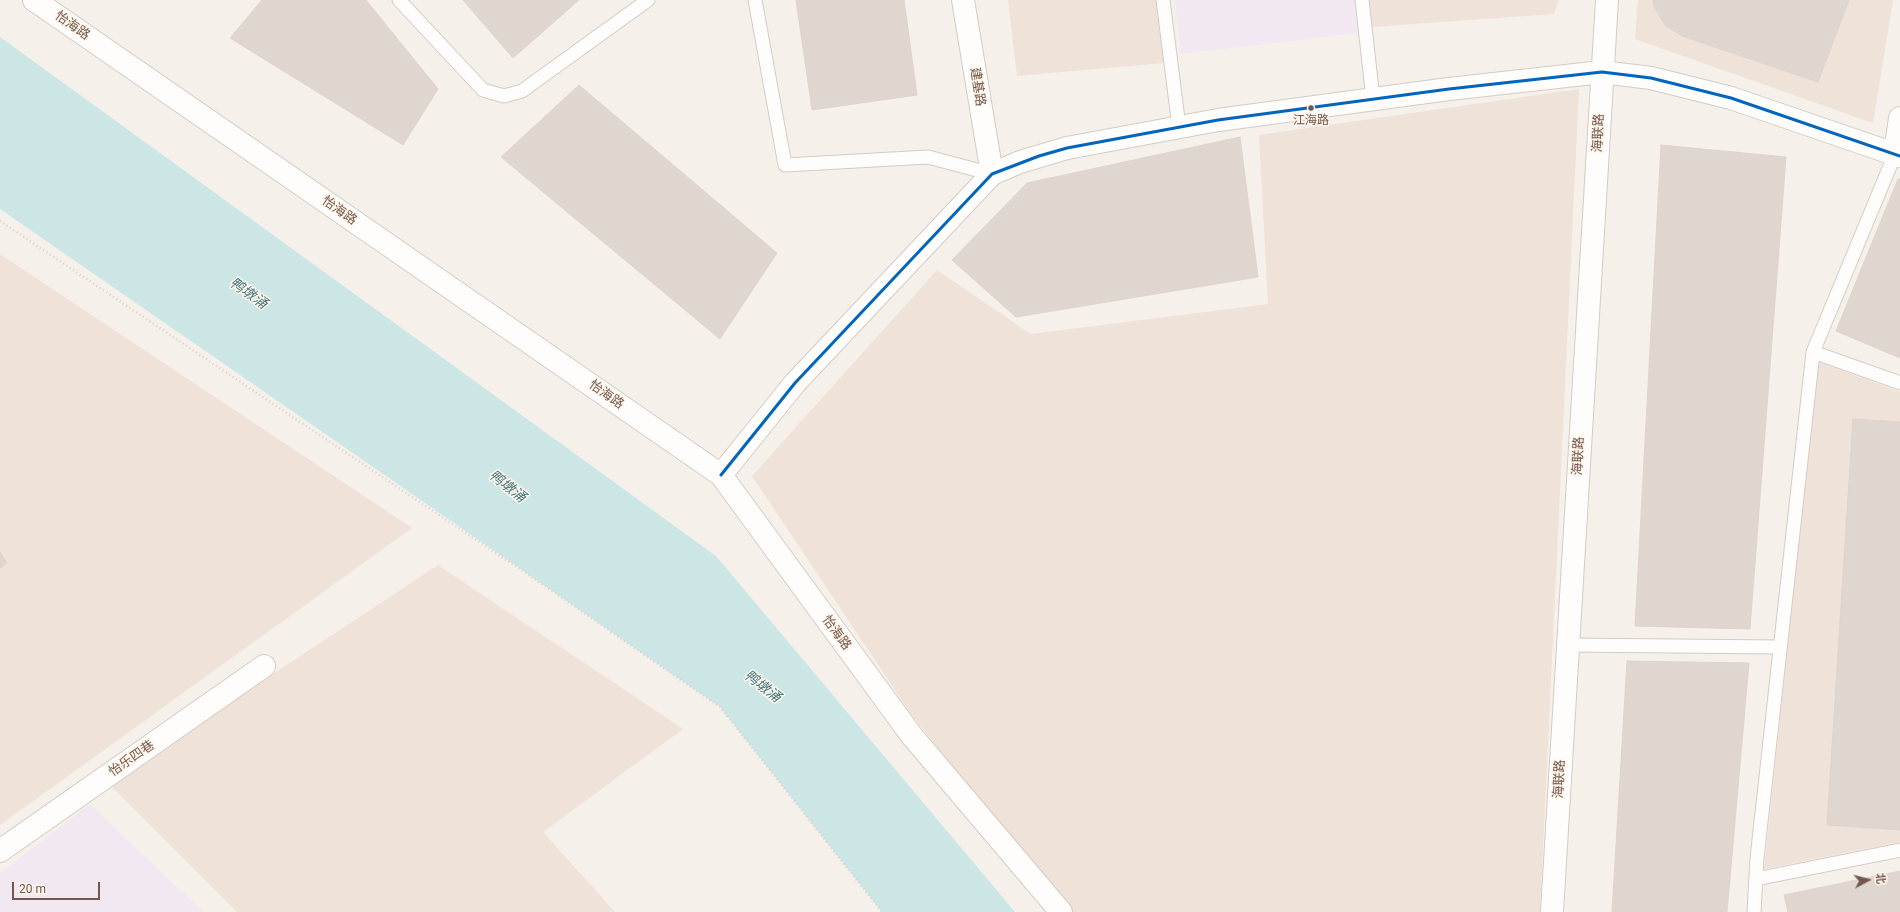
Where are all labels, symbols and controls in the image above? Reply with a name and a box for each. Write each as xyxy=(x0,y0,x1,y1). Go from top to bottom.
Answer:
street label: 怡海路 xyxy=(52,8,92,44)
street label: 建基路 xyxy=(966,67,988,107)
marker: 江海路 xyxy=(1306,103,1316,113)
street label: 海联路 xyxy=(1590,113,1608,153)
place label: 江海路 xyxy=(1293,114,1329,128)
street label: 怡海路 xyxy=(319,193,359,229)
water label: 鸭墩涌 xyxy=(226,275,270,313)
street label: 怡海路 xyxy=(586,377,626,413)
street label: 海联路 xyxy=(1570,436,1588,476)
water label: 鸭墩涌 xyxy=(485,467,529,507)
street label: 怡海路 xyxy=(818,613,854,653)
water label: 鸭墩涌 xyxy=(740,667,784,707)
street label: 怡乐四巷 xyxy=(106,738,158,780)
street label: 海联路 xyxy=(1551,759,1569,799)
north arrow xyxy=(1848,860,1888,900)
text: 北 xyxy=(1873,872,1888,885)
scale bar xyxy=(14,874,102,900)
text: 20 m xyxy=(19,882,46,896)

